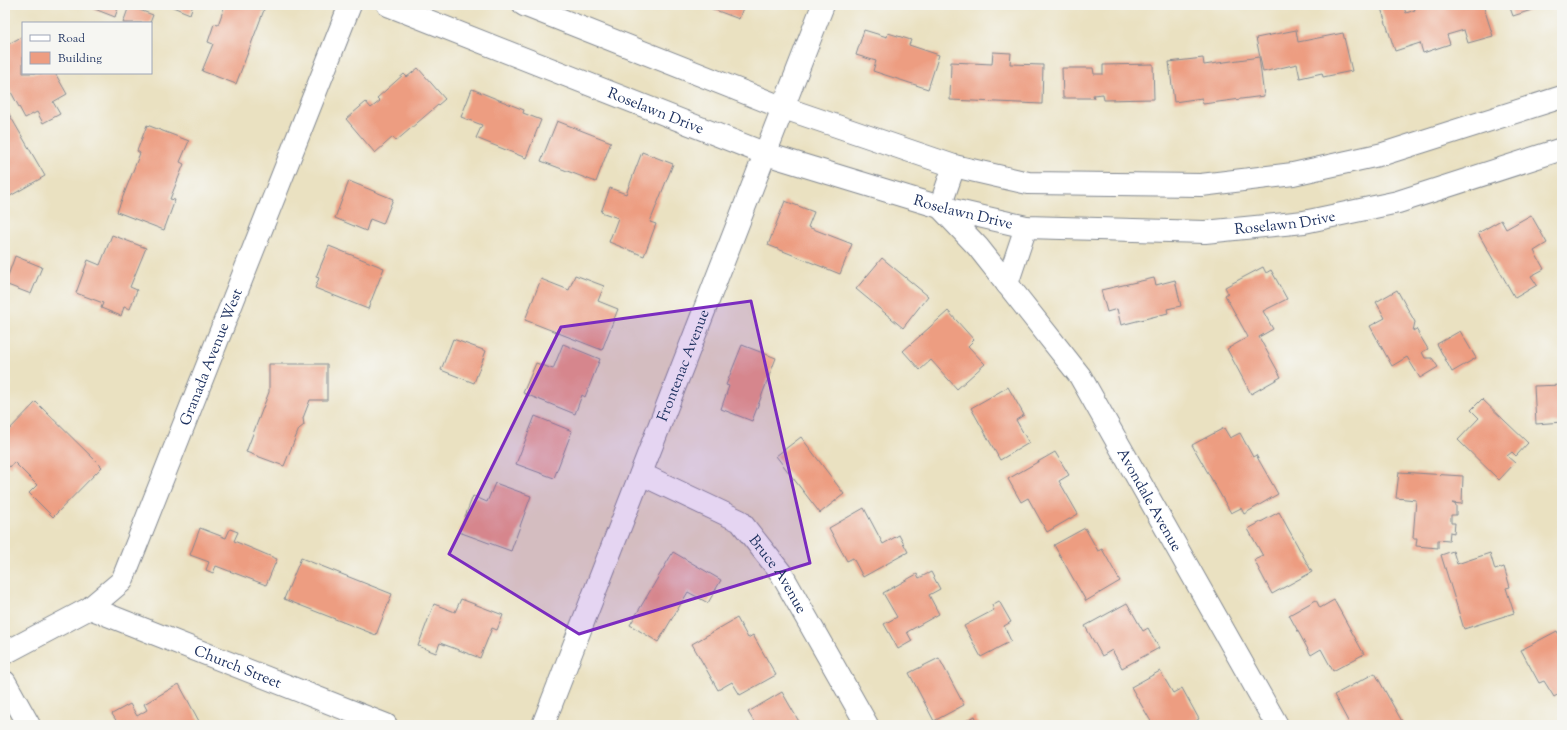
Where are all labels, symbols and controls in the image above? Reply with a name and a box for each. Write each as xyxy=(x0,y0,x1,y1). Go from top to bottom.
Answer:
legend xyxy=(22,22,152,74)
text: Road xyxy=(58,30,85,48)
text: Building xyxy=(58,50,102,68)
street label: Roselawn Drive xyxy=(604,84,707,140)
street label: Roselawn Drive xyxy=(911,191,1015,236)
street label: Roselawn Drive xyxy=(1234,207,1338,241)
street label: Granada Avenue West xyxy=(176,286,249,429)
street label: Frontenac Avenue xyxy=(653,307,716,425)
street label: Avondale Avenue xyxy=(1111,445,1186,556)
street label: Bruce Avenue xyxy=(743,531,811,618)
street label: Church Street xyxy=(190,641,284,695)

